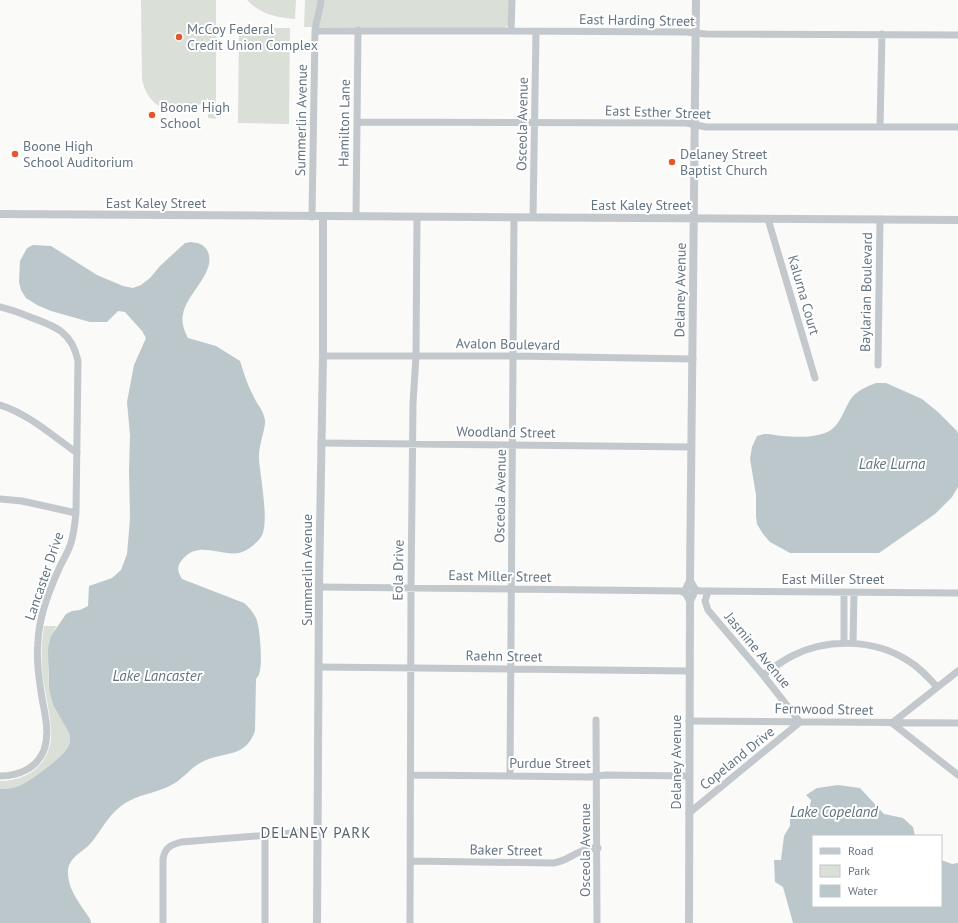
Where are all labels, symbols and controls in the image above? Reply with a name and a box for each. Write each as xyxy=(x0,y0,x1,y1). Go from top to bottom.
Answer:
street label: East Harding Street xyxy=(579,10,695,30)
place label: McCoy Federal Credit Union Complex xyxy=(187,20,318,54)
marker: McCoy Federal Credit Union Complex xyxy=(174,32,184,42)
street label: Summerlin Avenue xyxy=(291,64,311,176)
street label: Osceola Avenue xyxy=(512,77,532,171)
street label: Hamilton Lane xyxy=(334,79,354,167)
place label: Boone High School xyxy=(160,98,230,132)
street label: East Esther Street xyxy=(605,101,712,123)
marker: Boone High School xyxy=(147,110,157,120)
place label: Boone High School Auditorium xyxy=(23,137,133,171)
place label: Delaney Street Baptist Church xyxy=(680,145,768,179)
marker: Boone High School Auditorium xyxy=(10,149,20,159)
marker: Delaney Street Baptist Church xyxy=(667,157,677,167)
street label: East Kaley Street xyxy=(106,194,206,212)
street label: East Kaley Street xyxy=(591,196,691,214)
street label: Baylarian Boulevard xyxy=(856,232,876,352)
street label: Delaney Avenue xyxy=(670,242,690,338)
street label: Kalurna Court xyxy=(784,253,824,337)
street label: Avalon Boulevard xyxy=(456,334,560,354)
street label: Woodland Street xyxy=(456,422,556,442)
street label: Osceola Avenue xyxy=(490,449,510,543)
water label: Lake Lurna xyxy=(859,454,926,473)
street label: Summerlin Avenue xyxy=(298,514,316,626)
street label: Lancaster Drive xyxy=(20,529,68,623)
street label: Eola Drive xyxy=(388,539,408,601)
street label: East Miller Street xyxy=(448,566,552,586)
street label: East Miller Street xyxy=(781,570,885,588)
street label: Jasmine Avenue xyxy=(720,608,795,692)
street label: Raehn Street xyxy=(465,646,543,666)
water label: Lake Lancaster xyxy=(112,666,203,685)
street label: Fernwood Street xyxy=(774,699,874,719)
street label: Delaney Avenue xyxy=(667,715,685,809)
street label: Copeland Drive xyxy=(696,722,778,794)
street label: Purdue Street xyxy=(509,754,591,772)
water label: Lake Copeland xyxy=(790,802,878,821)
street label: Osceola Avenue xyxy=(576,803,594,897)
district label: DELANEY PARK xyxy=(261,823,371,842)
legend xyxy=(812,835,942,907)
street label: Baker Street xyxy=(469,840,543,860)
text: Road xyxy=(848,843,873,858)
text: Park xyxy=(848,863,870,878)
text: Water xyxy=(848,883,878,898)

